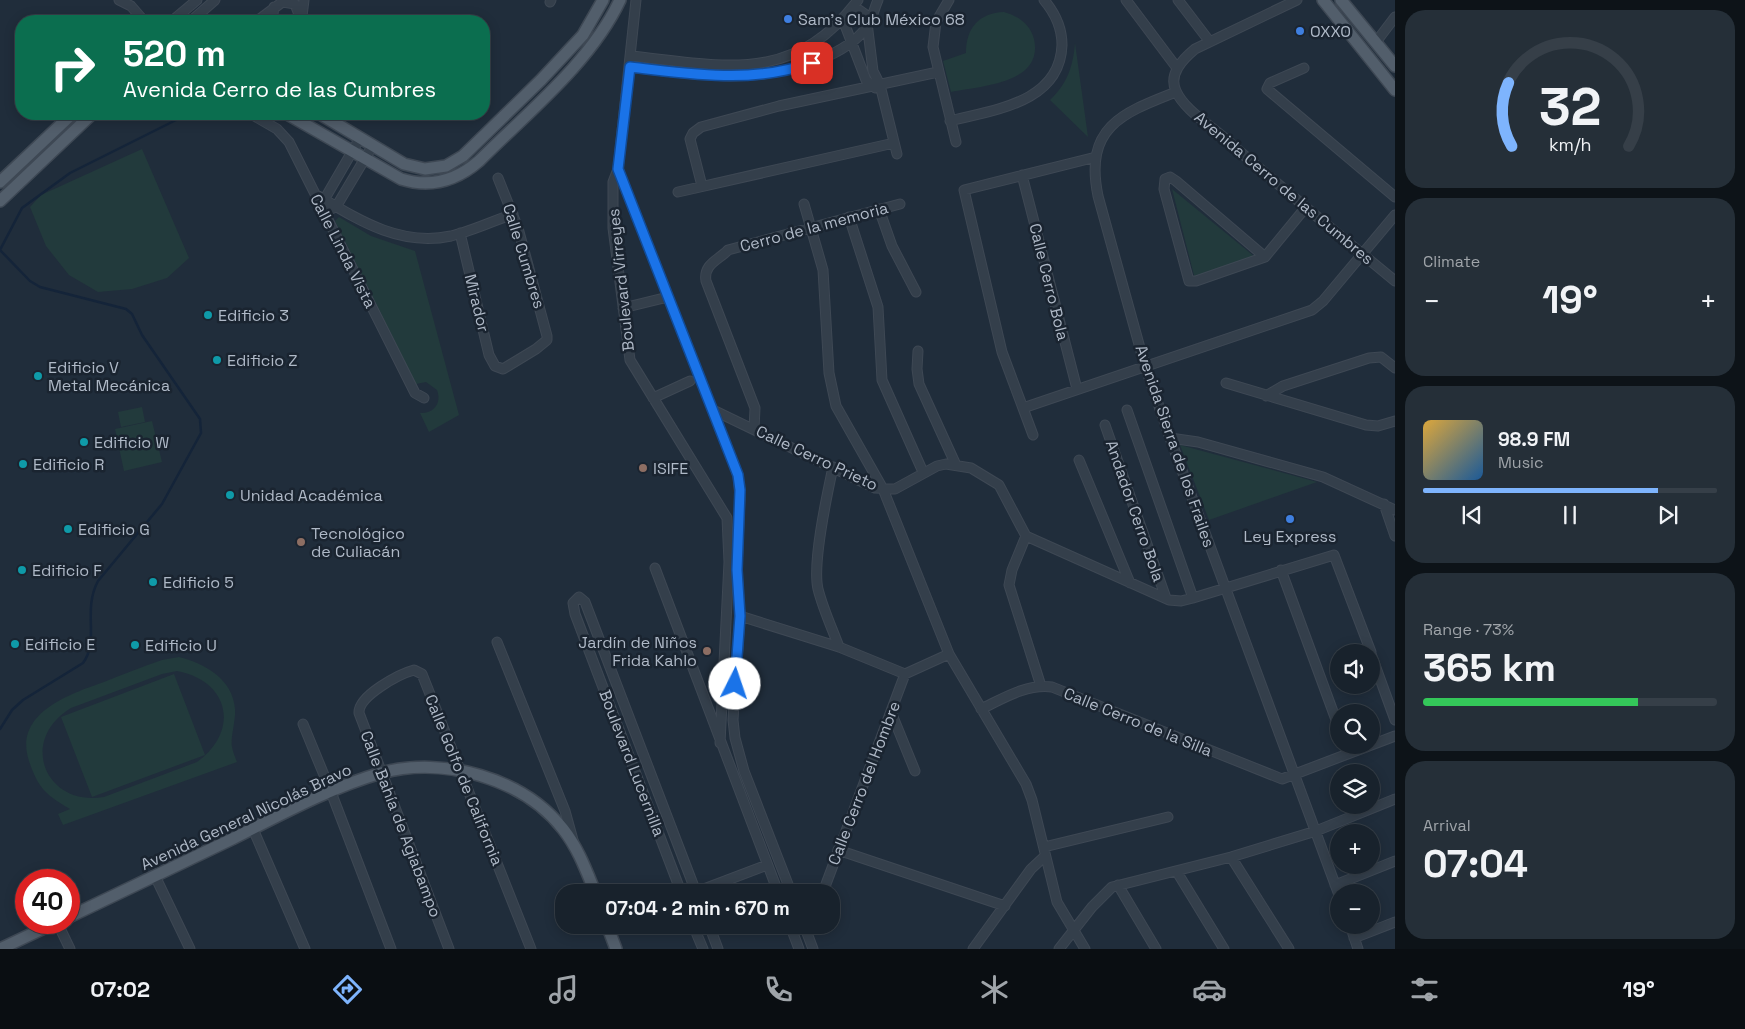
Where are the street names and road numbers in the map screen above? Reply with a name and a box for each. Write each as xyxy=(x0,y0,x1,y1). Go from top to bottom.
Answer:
street label: Avenida Cerro de las Cumbres xyxy=(1190,107,1378,269)
street label: Calle Linda Vista xyxy=(305,190,381,312)
street label: Cerro de la memoria xyxy=(738,197,890,257)
street label: Calle Cumbres xyxy=(498,201,550,311)
street label: Boulevard Virreyes xyxy=(603,207,639,353)
street label: Calle Cerro Bola xyxy=(1024,221,1074,343)
street label: Mirador xyxy=(460,272,494,334)
street label: Avenida Sierra de los Frailes xyxy=(1130,342,1220,550)
street label: Calle Cerro Prieto xyxy=(753,421,881,495)
street label: Andador Cerro Bola xyxy=(1101,437,1169,585)
street label: Calle Cerro de la Silla xyxy=(1061,683,1215,761)
street label: Boulevard Lucernilla xyxy=(594,687,670,839)
street label: Calle Golfo de California xyxy=(420,691,508,869)
street label: Calle Cerro del Hombre xyxy=(823,698,905,868)
street label: Calle Bahía de Agiabampo xyxy=(356,728,446,920)
street label: Avenida General Nicolás Bravo xyxy=(137,759,355,875)

